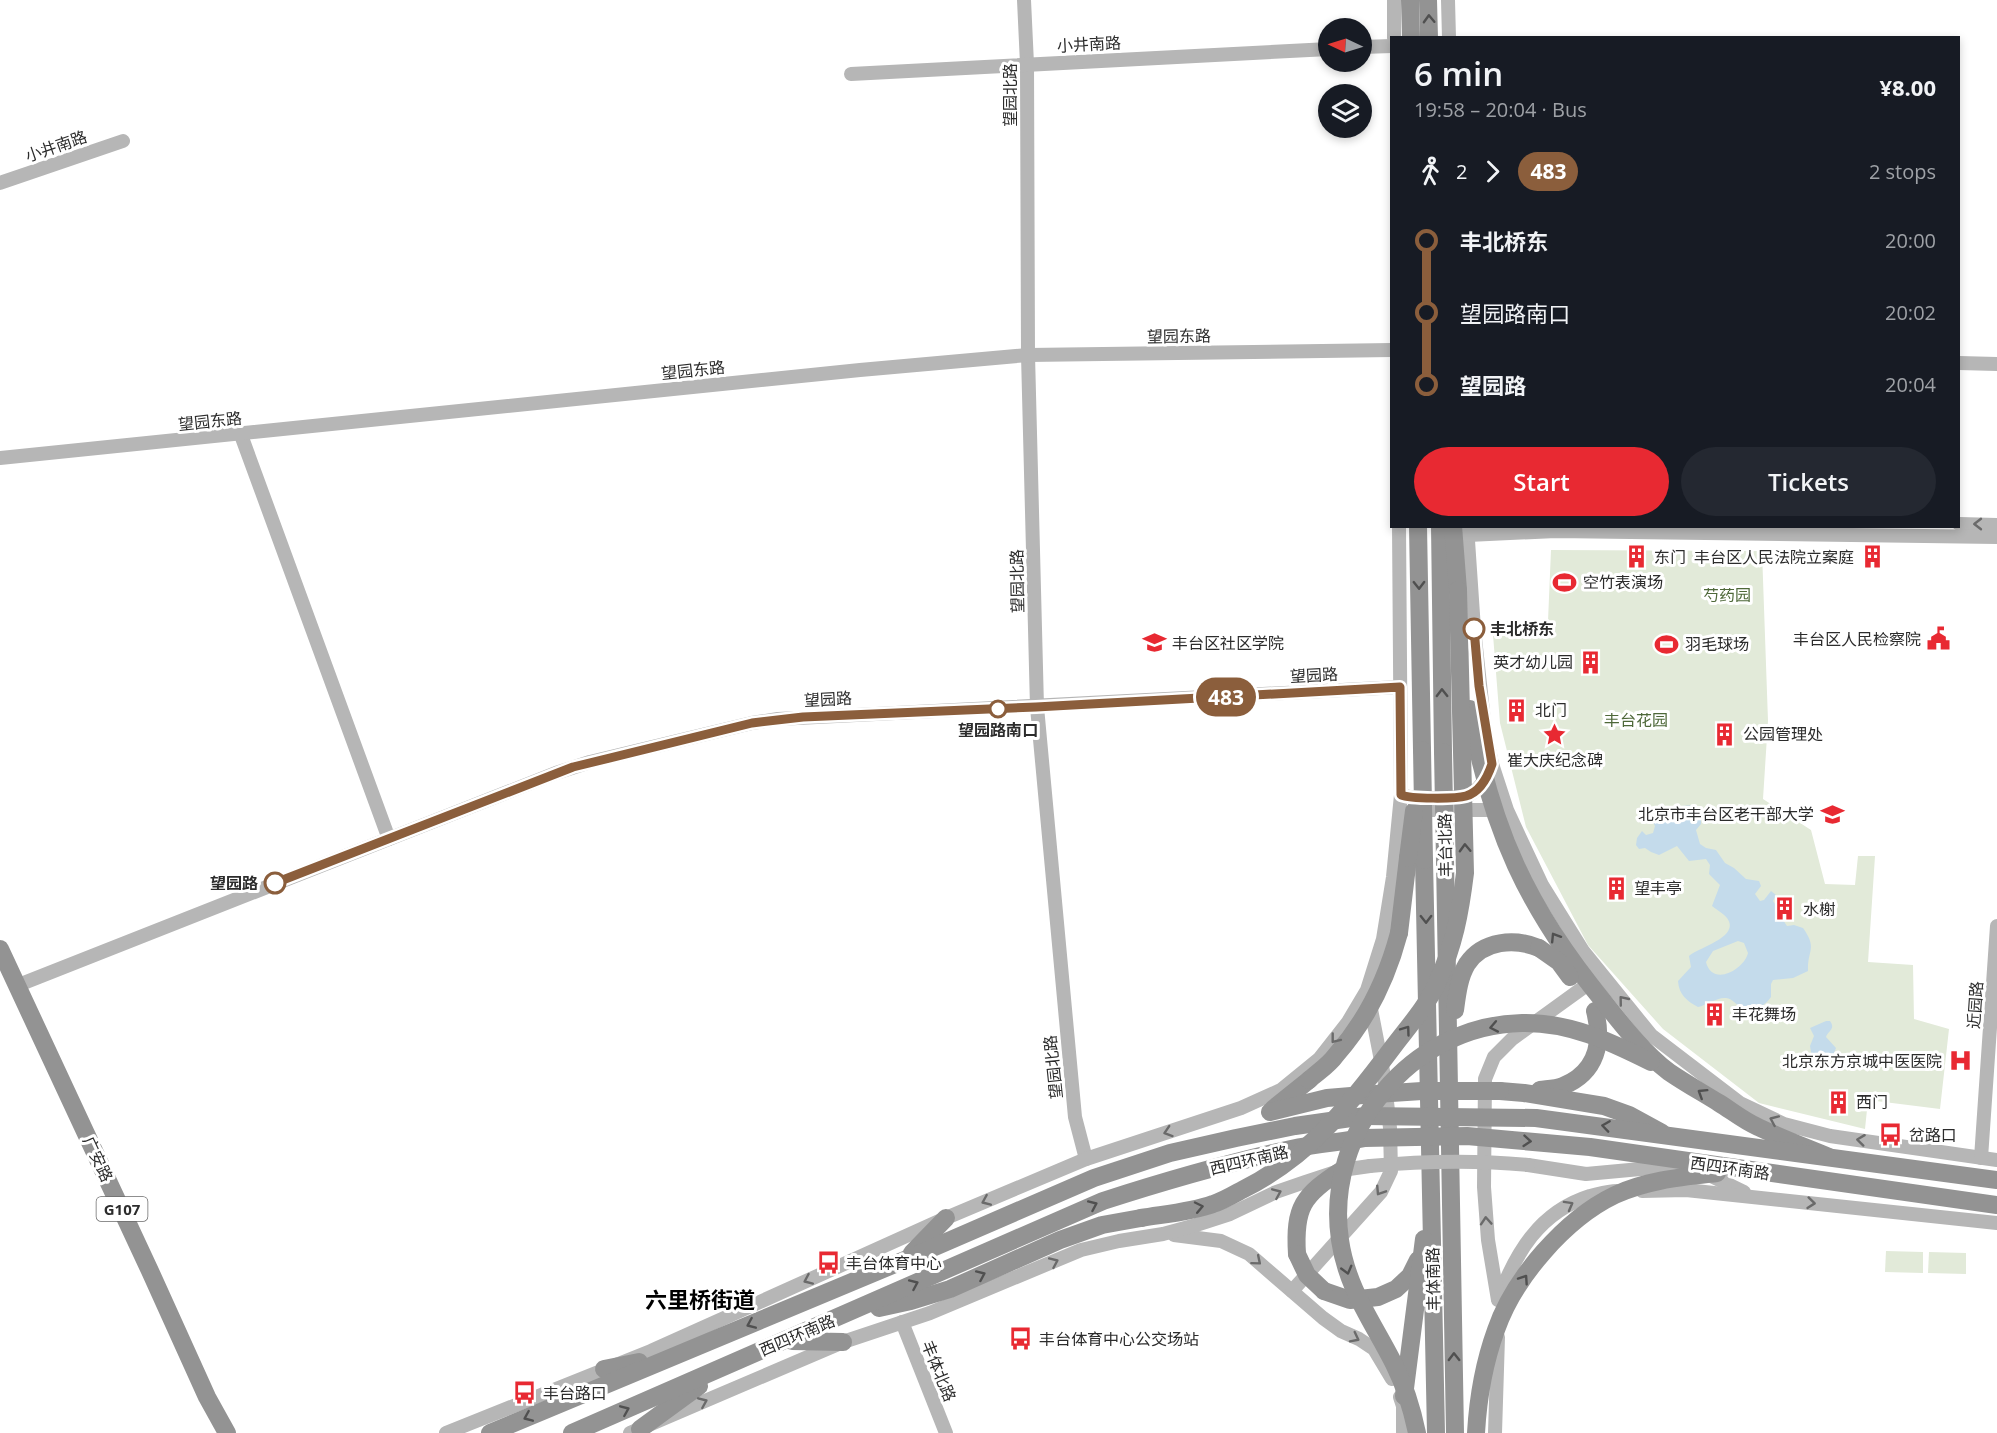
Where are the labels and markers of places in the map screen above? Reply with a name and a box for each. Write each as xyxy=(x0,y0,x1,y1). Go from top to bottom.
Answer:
building icon: 东门 xyxy=(1623,544,1649,570)
building icon: 丰台区人民法院立案庭 xyxy=(1859,544,1885,570)
place label: 东门 xyxy=(1654,546,1686,568)
place label: 丰台区人民法院立案庭 xyxy=(1694,546,1854,568)
sports icon: 空竹表演场 xyxy=(1552,569,1578,595)
place label: 空竹表演场 xyxy=(1583,571,1663,593)
marker: 丰北桥东 xyxy=(1463,618,1485,640)
place label: 丰北桥东 xyxy=(1490,618,1554,640)
public building icon: 丰台区人民检察院 xyxy=(1926,626,1952,652)
place label: 丰台区人民检察院 xyxy=(1793,628,1921,650)
school or university icon: 丰台区社区学院 xyxy=(1141,630,1167,656)
sports icon: 羽毛球场 xyxy=(1654,631,1680,657)
place label: 丰台区社区学院 xyxy=(1172,632,1284,654)
place label: 羽毛球场 xyxy=(1685,633,1749,655)
building icon: 英才幼儿园 xyxy=(1578,649,1604,675)
place label: 英才幼儿园 xyxy=(1493,651,1573,673)
building icon: 北门 xyxy=(1504,697,1530,723)
place label: 北门 xyxy=(1535,699,1567,721)
marker: 望园路南口 xyxy=(989,700,1007,718)
place label: 望园路南口 xyxy=(958,719,1038,741)
building icon: 公园管理处 xyxy=(1712,721,1738,747)
place icon: 崔大庆纪念碑 xyxy=(1542,722,1568,748)
place label: 公园管理处 xyxy=(1743,723,1823,745)
place label: 崔大庆纪念碑 xyxy=(1507,749,1603,771)
school or university icon: 北京市丰台区老干部大学 xyxy=(1819,801,1845,827)
place label: 北京市丰台区老干部大学 xyxy=(1638,803,1814,825)
place label: 望园路 xyxy=(210,872,258,894)
marker: 望园路 xyxy=(264,872,286,894)
building icon: 望丰亭 xyxy=(1603,875,1629,901)
place label: 望丰亭 xyxy=(1634,877,1682,899)
building icon: 水榭 xyxy=(1772,896,1798,922)
place label: 水榭 xyxy=(1803,898,1835,920)
building icon: 丰花舞场 xyxy=(1701,1001,1727,1027)
place label: 丰花舞场 xyxy=(1732,1003,1796,1025)
hospital icon: 北京东方京城中医医院 xyxy=(1947,1048,1973,1074)
place label: 北京东方京城中医医院 xyxy=(1782,1050,1942,1072)
building icon: 西门 xyxy=(1825,1089,1851,1115)
place label: 西门 xyxy=(1856,1091,1888,1113)
bus stop icon: 岔路口 xyxy=(1878,1122,1904,1148)
place label: 岔路口 xyxy=(1909,1124,1957,1146)
bus stop icon: 丰台体育中心 xyxy=(815,1250,841,1276)
place label: 丰台体育中心 xyxy=(846,1252,942,1274)
bus stop icon: 丰台体育中心公交场站 xyxy=(1008,1326,1034,1352)
place label: 丰台体育中心公交场站 xyxy=(1039,1328,1199,1350)
bus stop icon: 丰台路口 xyxy=(512,1380,538,1406)
place label: 丰台路口 xyxy=(543,1382,607,1404)

